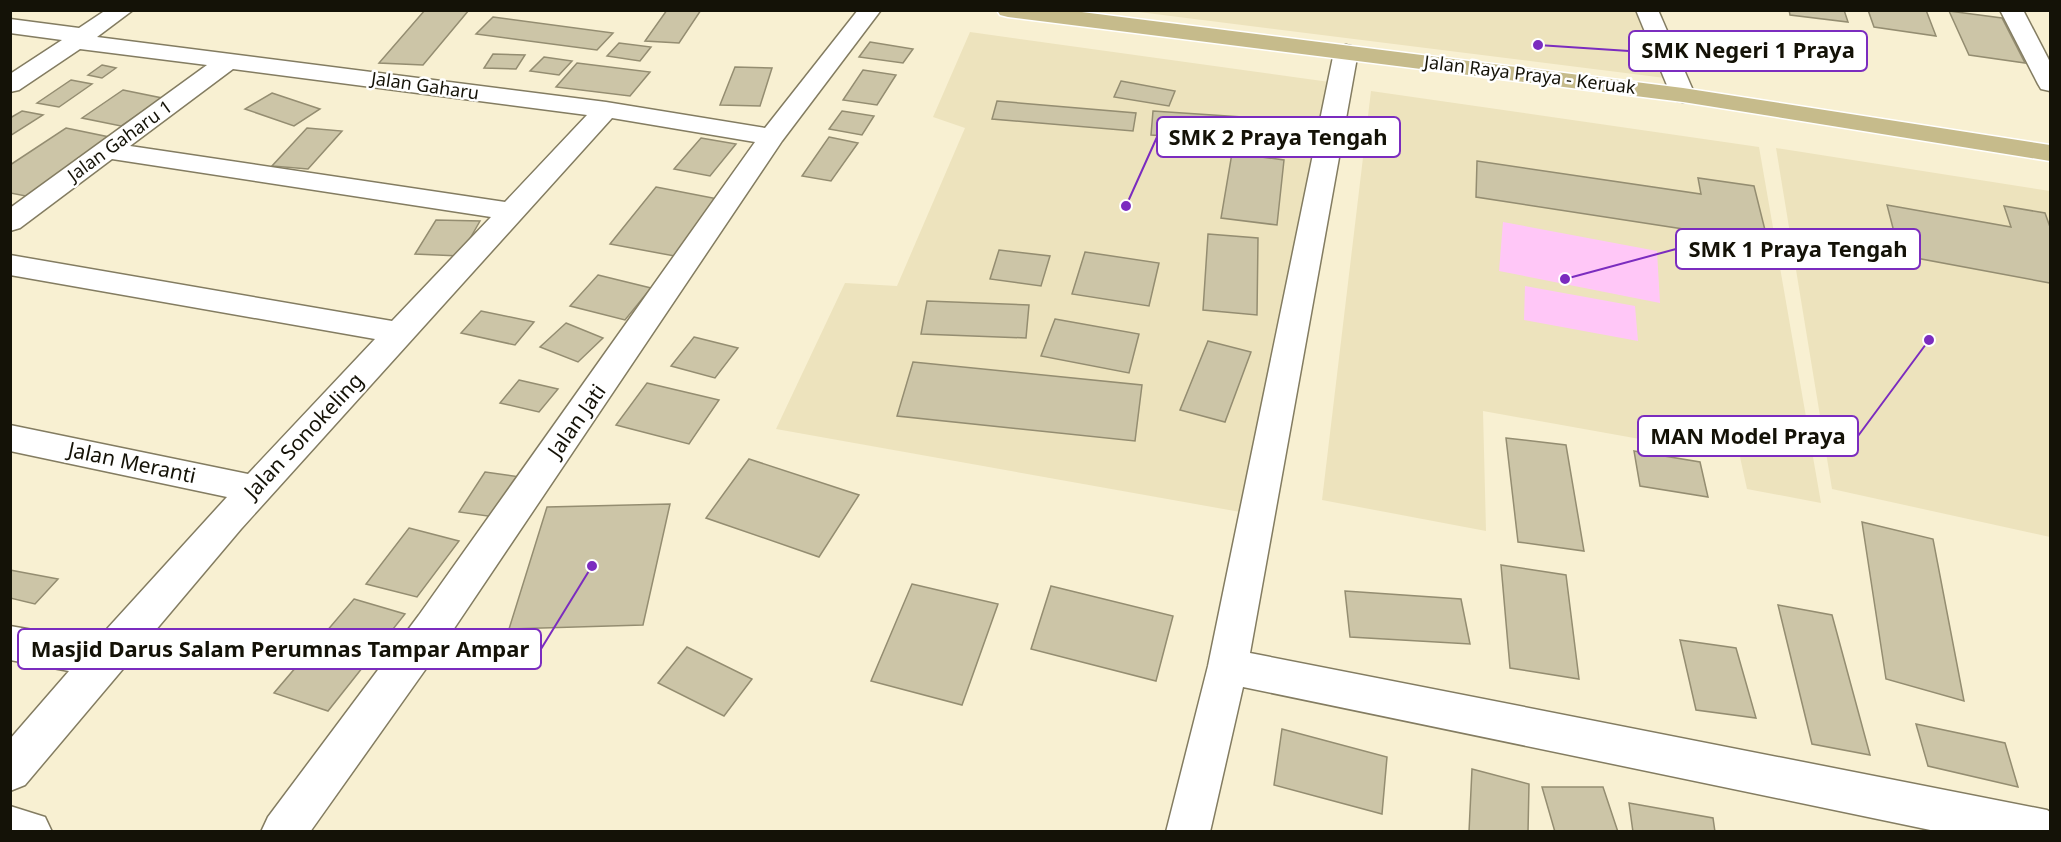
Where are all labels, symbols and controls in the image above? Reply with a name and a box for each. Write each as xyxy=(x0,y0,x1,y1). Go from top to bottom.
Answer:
callout: SMK Negeri 1 Praya xyxy=(1629,31,1867,71)
text: SMK Negeri 1 Praya xyxy=(1641,34,1855,64)
street label: Jalan Raya Praya - Keruak xyxy=(1421,49,1638,99)
street label: Jalan Gaharu xyxy=(368,65,481,104)
street label: Jalan Gaharu 1 xyxy=(61,94,176,187)
callout: SMK 2 Praya Tengah xyxy=(1157,117,1400,157)
text: SMK 2 Praya Tengah xyxy=(1168,121,1388,151)
callout: SMK 1 Praya Tengah xyxy=(1676,229,1920,269)
text: SMK 1 Praya Tengah xyxy=(1688,233,1908,263)
street label: Jalan Sonokeling xyxy=(236,366,369,506)
street label: Jalan Jati xyxy=(540,378,612,464)
callout: MAN Model Praya xyxy=(1638,416,1858,456)
text: MAN Model Praya xyxy=(1650,420,1846,450)
street label: Jalan Meranti xyxy=(64,434,199,489)
callout: Masjid Darus Salam Perumnas Tampar Ampar xyxy=(18,629,541,669)
text: Masjid Darus Salam Perumnas Tampar Ampar xyxy=(31,633,529,663)

